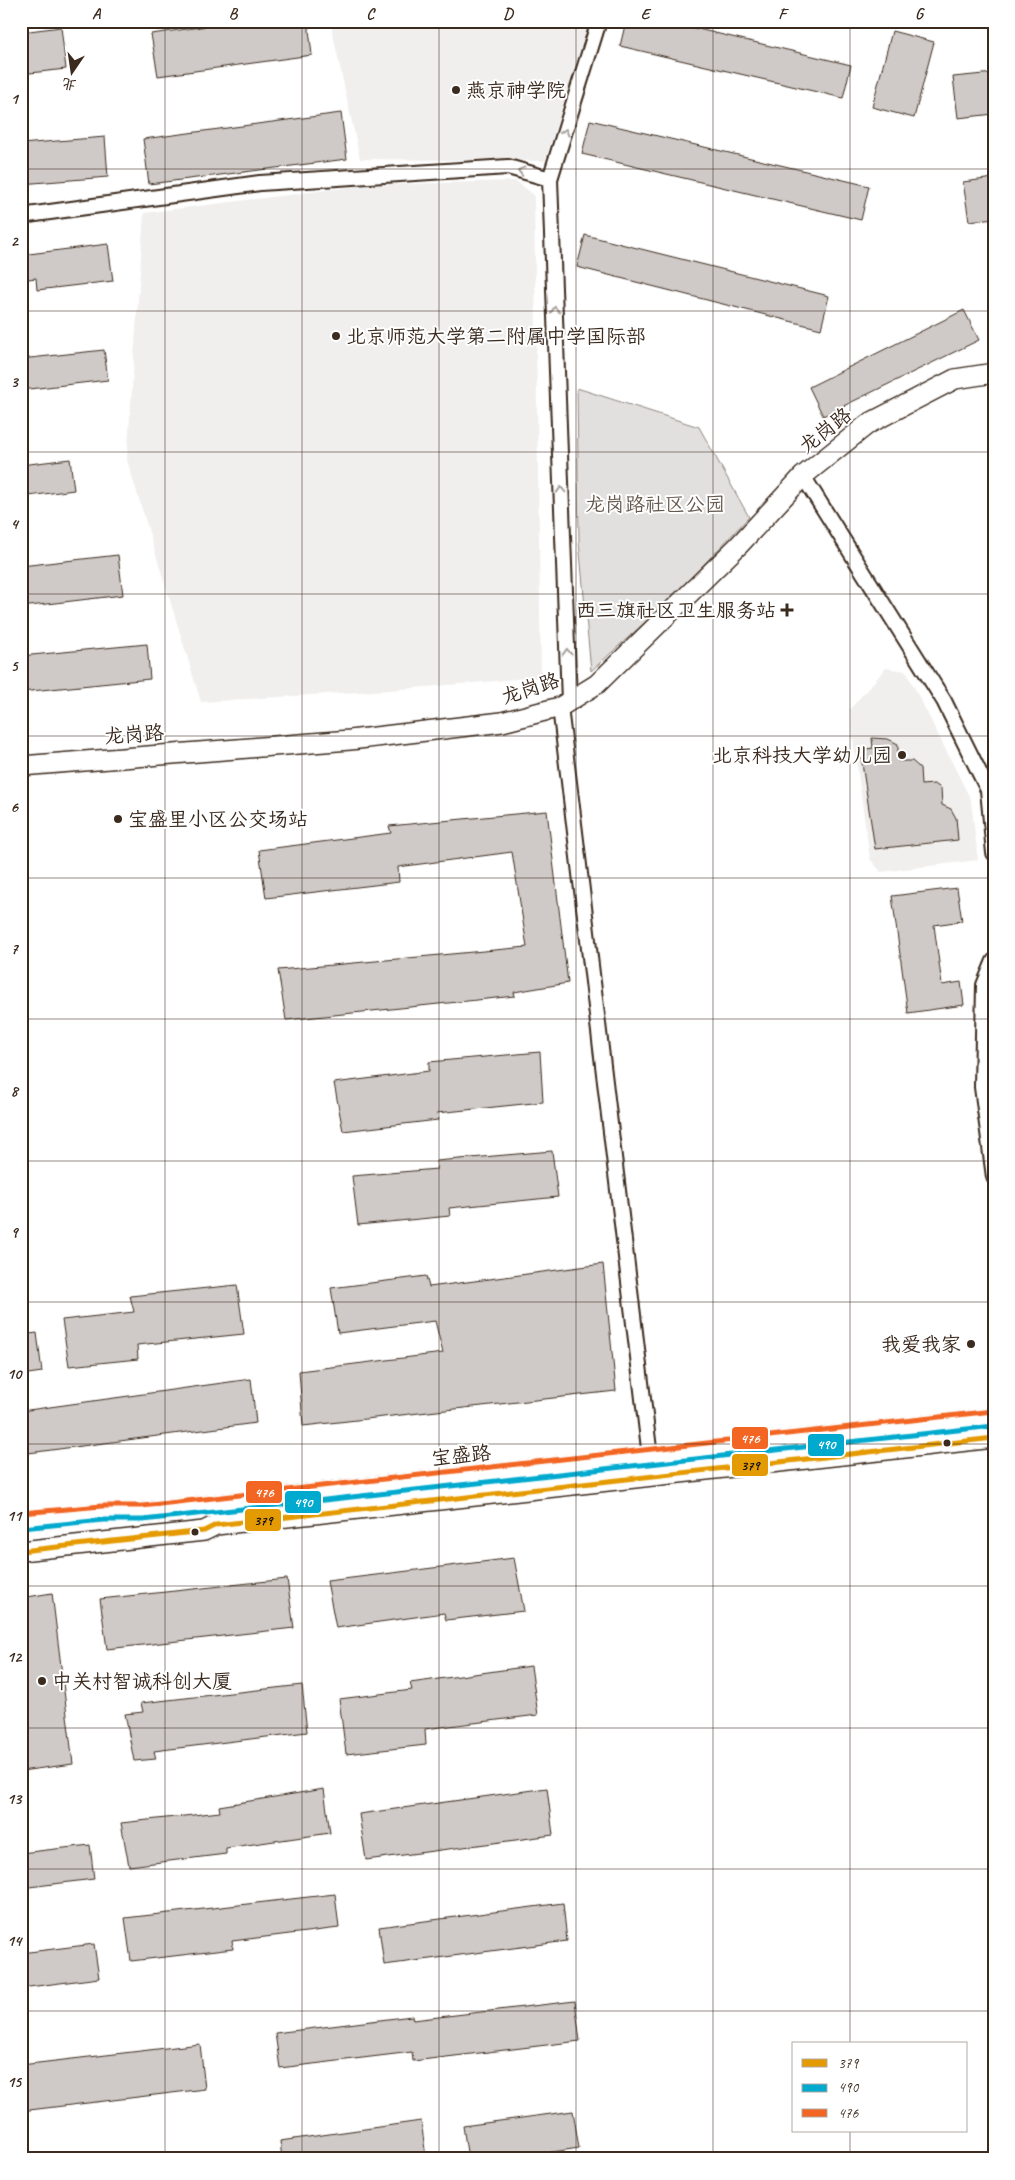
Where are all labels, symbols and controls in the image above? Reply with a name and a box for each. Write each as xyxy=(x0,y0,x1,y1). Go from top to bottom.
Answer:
text: A xyxy=(92,4,102,24)
text: B xyxy=(229,4,239,24)
text: C xyxy=(366,4,376,24)
text: D xyxy=(503,4,514,24)
text: E xyxy=(641,4,652,24)
text: F xyxy=(778,4,789,24)
text: G xyxy=(915,4,925,24)
north arrow xyxy=(48,48,98,98)
text: 北 xyxy=(60,74,78,94)
place label: 燕京神学院 xyxy=(466,78,566,103)
marker: 燕京神学院 xyxy=(450,84,462,96)
text: 1 xyxy=(10,89,19,109)
one-way arrow xyxy=(559,128,569,137)
one-way arrow xyxy=(517,166,525,176)
text: 2 xyxy=(10,231,19,251)
one-way arrow xyxy=(550,306,560,314)
place label: 北京师范大学第二附属中学国际部 xyxy=(346,324,646,349)
marker: 北京师范大学第二附属中学国际部 xyxy=(330,330,342,342)
text: 3 xyxy=(10,372,19,392)
street label: 龙岗路 xyxy=(794,401,857,459)
one-way arrow xyxy=(556,486,567,494)
park label: 龙岗路社区公园 xyxy=(585,492,725,517)
text: 4 xyxy=(10,514,19,534)
place label: 西三旗社区卫生服务站 xyxy=(576,598,776,623)
marker: 西三旗社区卫生服务站 xyxy=(780,603,794,617)
one-way arrow xyxy=(562,648,573,656)
text: 5 xyxy=(11,656,20,676)
street label: 龙岗路 xyxy=(498,667,563,710)
street label: 龙岗路 xyxy=(103,720,166,749)
place label: 北京科技大学幼儿园 xyxy=(712,743,892,768)
marker: 北京科技大学幼儿园 xyxy=(896,749,908,761)
text: 6 xyxy=(10,797,19,817)
place label: 宝盛里小区公交场站 xyxy=(128,807,308,832)
marker: 宝盛里小区公交场站 xyxy=(112,813,124,825)
text: 7 xyxy=(10,939,19,959)
text: 8 xyxy=(10,1081,19,1101)
text: 9 xyxy=(10,1222,19,1242)
place label: 我爱我家 xyxy=(881,1332,961,1357)
marker: 我爱我家 xyxy=(965,1338,977,1350)
text: 10 xyxy=(7,1364,23,1384)
line badge: 476 xyxy=(731,1426,769,1450)
text: 476 xyxy=(740,1430,761,1447)
line badge: 490 xyxy=(807,1433,845,1457)
text: 490 xyxy=(817,1436,837,1453)
unlabelled marker xyxy=(942,1438,952,1448)
street label: 宝盛路 xyxy=(430,1440,493,1471)
line badge: 379 xyxy=(731,1453,769,1477)
text: 379 xyxy=(741,1457,761,1474)
line badge: 476 xyxy=(245,1480,283,1504)
text: 476 xyxy=(254,1484,275,1501)
line badge: 490 xyxy=(284,1490,322,1514)
text: 490 xyxy=(294,1494,314,1511)
text: 11 xyxy=(7,1506,23,1526)
line badge: 379 xyxy=(244,1508,282,1532)
text: 379 xyxy=(254,1512,274,1529)
unlabelled marker xyxy=(190,1527,200,1537)
text: 12 xyxy=(7,1647,23,1667)
place label: 中关村智诚科创大厦 xyxy=(52,1669,232,1694)
marker: 中关村智诚科创大厦 xyxy=(36,1675,48,1687)
text: 13 xyxy=(7,1789,23,1809)
text: 14 xyxy=(7,1931,23,1951)
legend xyxy=(792,2042,968,2132)
text: 379 xyxy=(838,2054,860,2073)
text: 15 xyxy=(7,2072,23,2092)
text: 490 xyxy=(838,2078,860,2097)
text: 476 xyxy=(838,2104,860,2123)

